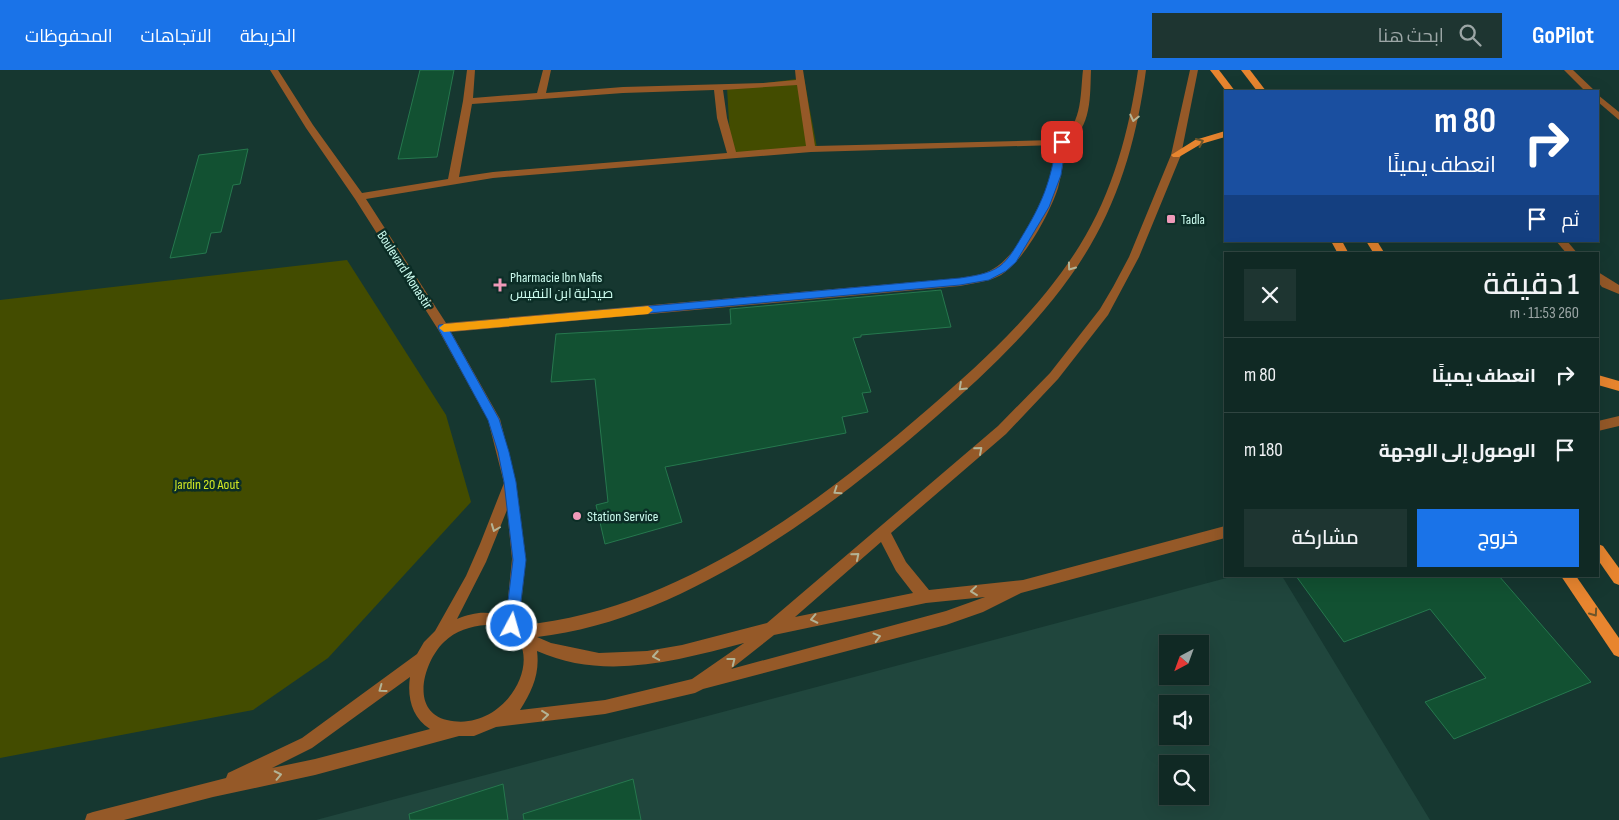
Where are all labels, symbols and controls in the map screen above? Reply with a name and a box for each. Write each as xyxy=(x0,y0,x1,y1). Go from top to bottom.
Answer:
search box xyxy=(1152,13,1502,58)
icon: search xyxy=(1456,21,1484,49)
text: GoPilot xyxy=(1532,21,1594,50)
text: ابحث هنا xyxy=(1377,25,1444,48)
text: المحفوظات xyxy=(25,26,113,47)
text: الاتجاهات xyxy=(141,26,212,47)
text: الخريطة xyxy=(240,26,296,47)
text: 80 m xyxy=(1434,100,1496,143)
icon: right xyxy=(1514,110,1579,175)
one-way arrow xyxy=(1129,114,1140,122)
pin xyxy=(1041,121,1083,163)
icon: arrive xyxy=(1048,128,1076,156)
one-way arrow xyxy=(1194,138,1203,148)
text: انعطف يمينًا xyxy=(1387,152,1496,179)
icon: arrive xyxy=(1523,205,1551,233)
text: ثم xyxy=(1561,209,1579,232)
place label: Tadla xyxy=(1181,211,1205,228)
marker: Tadla xyxy=(1165,213,1177,225)
street label: Boulevard Monastir xyxy=(373,228,437,312)
one-way arrow xyxy=(1067,261,1077,270)
text: 1 دقيقة xyxy=(1483,267,1579,303)
place label: Pharmacie Ibn Nafis صيدلية ابن النفيس xyxy=(510,269,613,302)
button: close xyxy=(1244,269,1296,321)
marker: Pharmacie Ibn Nafis صيدلية ابن النفيس xyxy=(494,279,506,291)
text: 260 m · 11:53 xyxy=(1510,304,1579,323)
icon: right xyxy=(1551,361,1579,389)
text: 80 m xyxy=(1244,364,1276,387)
text: انعطف يمينًا xyxy=(1432,365,1536,388)
one-way arrow xyxy=(958,381,967,390)
icon: arrive xyxy=(1551,436,1579,464)
text: 180 m xyxy=(1244,439,1283,462)
text: الوصول إلى الوجهة xyxy=(1379,440,1536,463)
one-way arrow xyxy=(973,447,982,456)
park label: Jardin 20 Aout xyxy=(173,476,240,493)
one-way arrow xyxy=(833,484,842,494)
place label: Station Service xyxy=(587,508,658,525)
button: مشاركة xyxy=(1244,509,1407,567)
button: خروج xyxy=(1417,509,1579,567)
marker: Station Service xyxy=(571,510,583,522)
one-way arrow xyxy=(491,524,501,532)
one-way arrow xyxy=(850,552,859,561)
one-way arrow xyxy=(970,585,978,596)
position arrow xyxy=(485,599,537,651)
one-way arrow xyxy=(1588,607,1597,617)
one-way arrow xyxy=(810,614,819,624)
one-way arrow xyxy=(872,633,881,643)
north arrow xyxy=(1159,635,1209,685)
map controls xyxy=(1159,635,1209,805)
one-way arrow xyxy=(652,651,661,661)
one-way arrow xyxy=(726,657,735,666)
one-way arrow xyxy=(379,683,388,691)
button: sound xyxy=(1159,695,1209,745)
one-way arrow xyxy=(541,710,549,721)
button: search xyxy=(1159,755,1209,805)
one-way arrow xyxy=(273,770,282,781)

